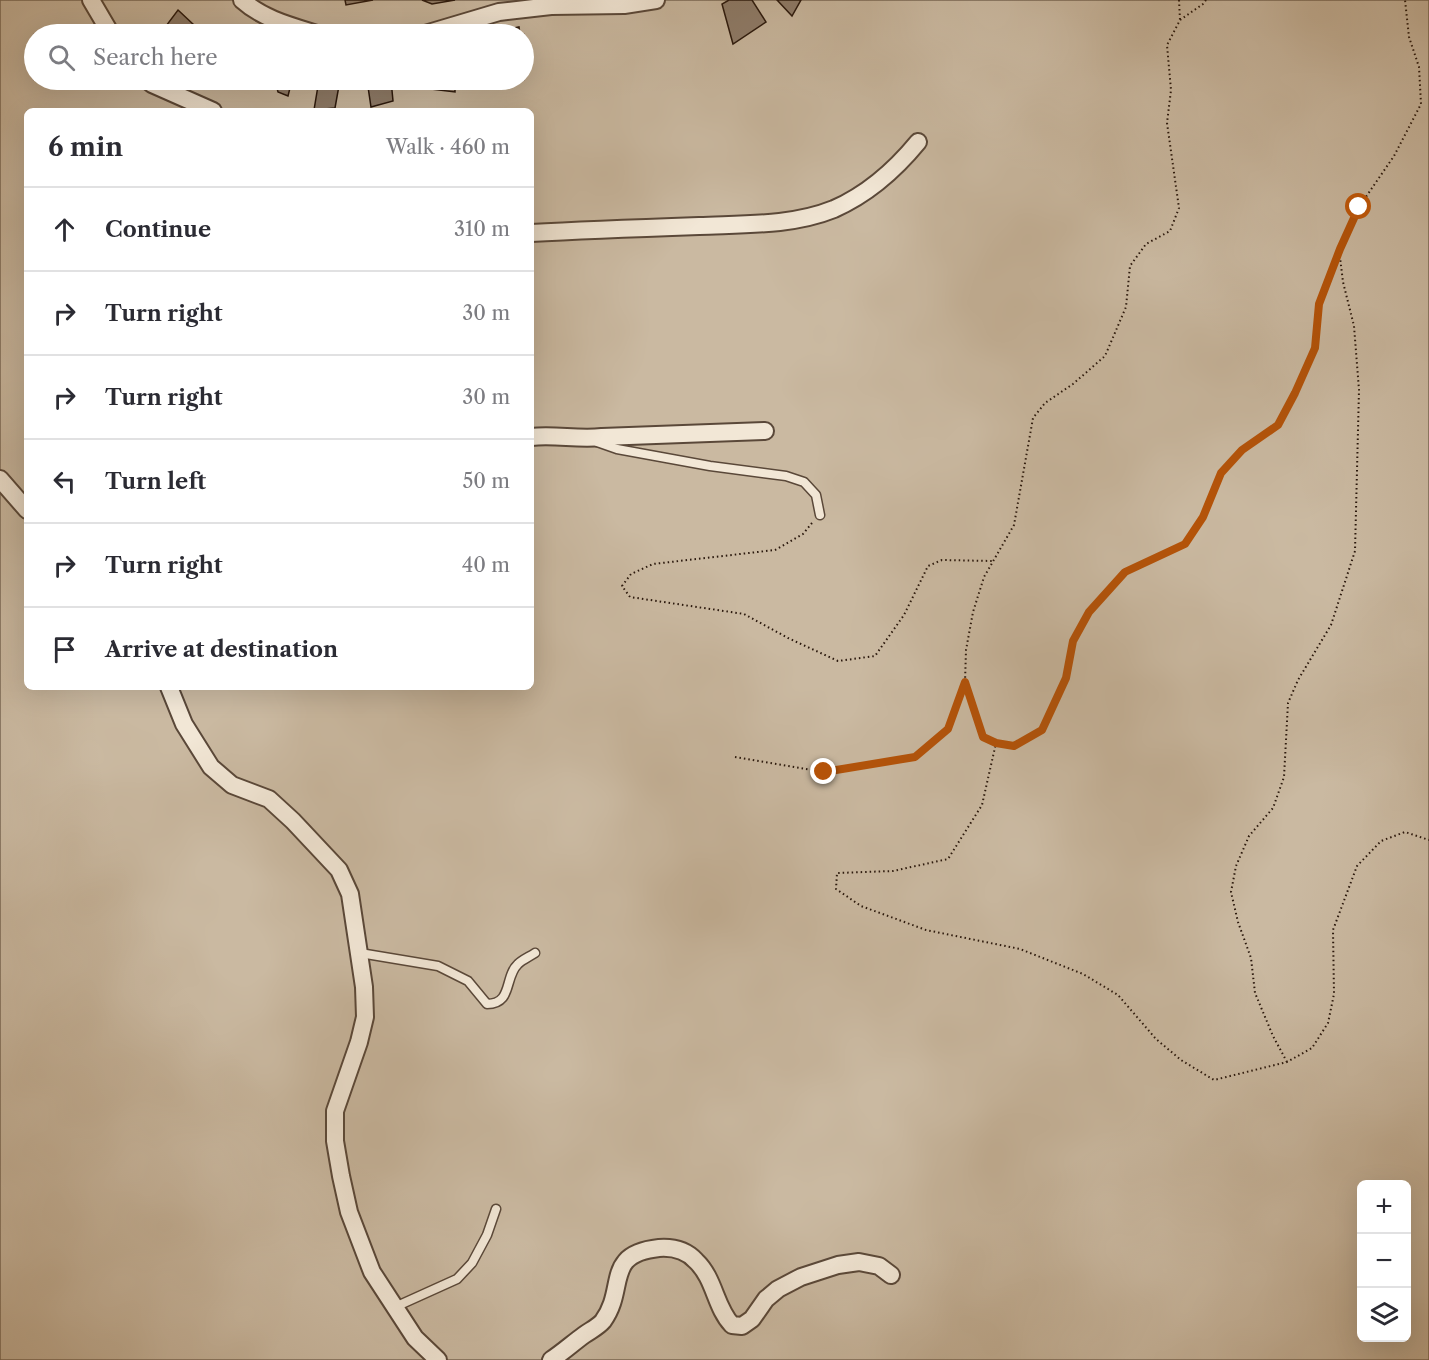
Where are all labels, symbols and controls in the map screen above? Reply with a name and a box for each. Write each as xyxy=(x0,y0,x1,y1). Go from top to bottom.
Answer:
search box xyxy=(24,24,534,90)
icon: search xyxy=(45,41,78,74)
text: Search here xyxy=(93,44,218,71)
text: 6 min xyxy=(48,131,123,163)
text: Walk · 460 m xyxy=(386,135,510,159)
route start xyxy=(1345,193,1371,219)
icon: ahead xyxy=(48,213,81,246)
text: Continue xyxy=(105,216,211,243)
text: 310 m xyxy=(454,217,510,241)
icon: right xyxy=(48,297,81,330)
text: Turn right xyxy=(105,300,223,327)
text: 30 m xyxy=(462,301,510,325)
icon: right xyxy=(48,381,81,414)
text: Turn right xyxy=(105,384,223,411)
text: 30 m xyxy=(462,385,510,409)
icon: left xyxy=(48,465,81,498)
text: Turn left xyxy=(105,468,206,495)
text: 50 m xyxy=(463,469,510,493)
icon: right xyxy=(48,549,81,582)
text: Turn right xyxy=(105,552,223,579)
text: 40 m xyxy=(462,553,510,577)
icon: arrive xyxy=(48,633,81,666)
text: Arrive at destination xyxy=(105,636,338,663)
route end xyxy=(810,758,836,784)
map controls xyxy=(1357,1180,1411,1342)
button: + xyxy=(1357,1180,1411,1234)
button: − xyxy=(1357,1234,1411,1288)
button: layers xyxy=(1357,1288,1411,1342)

